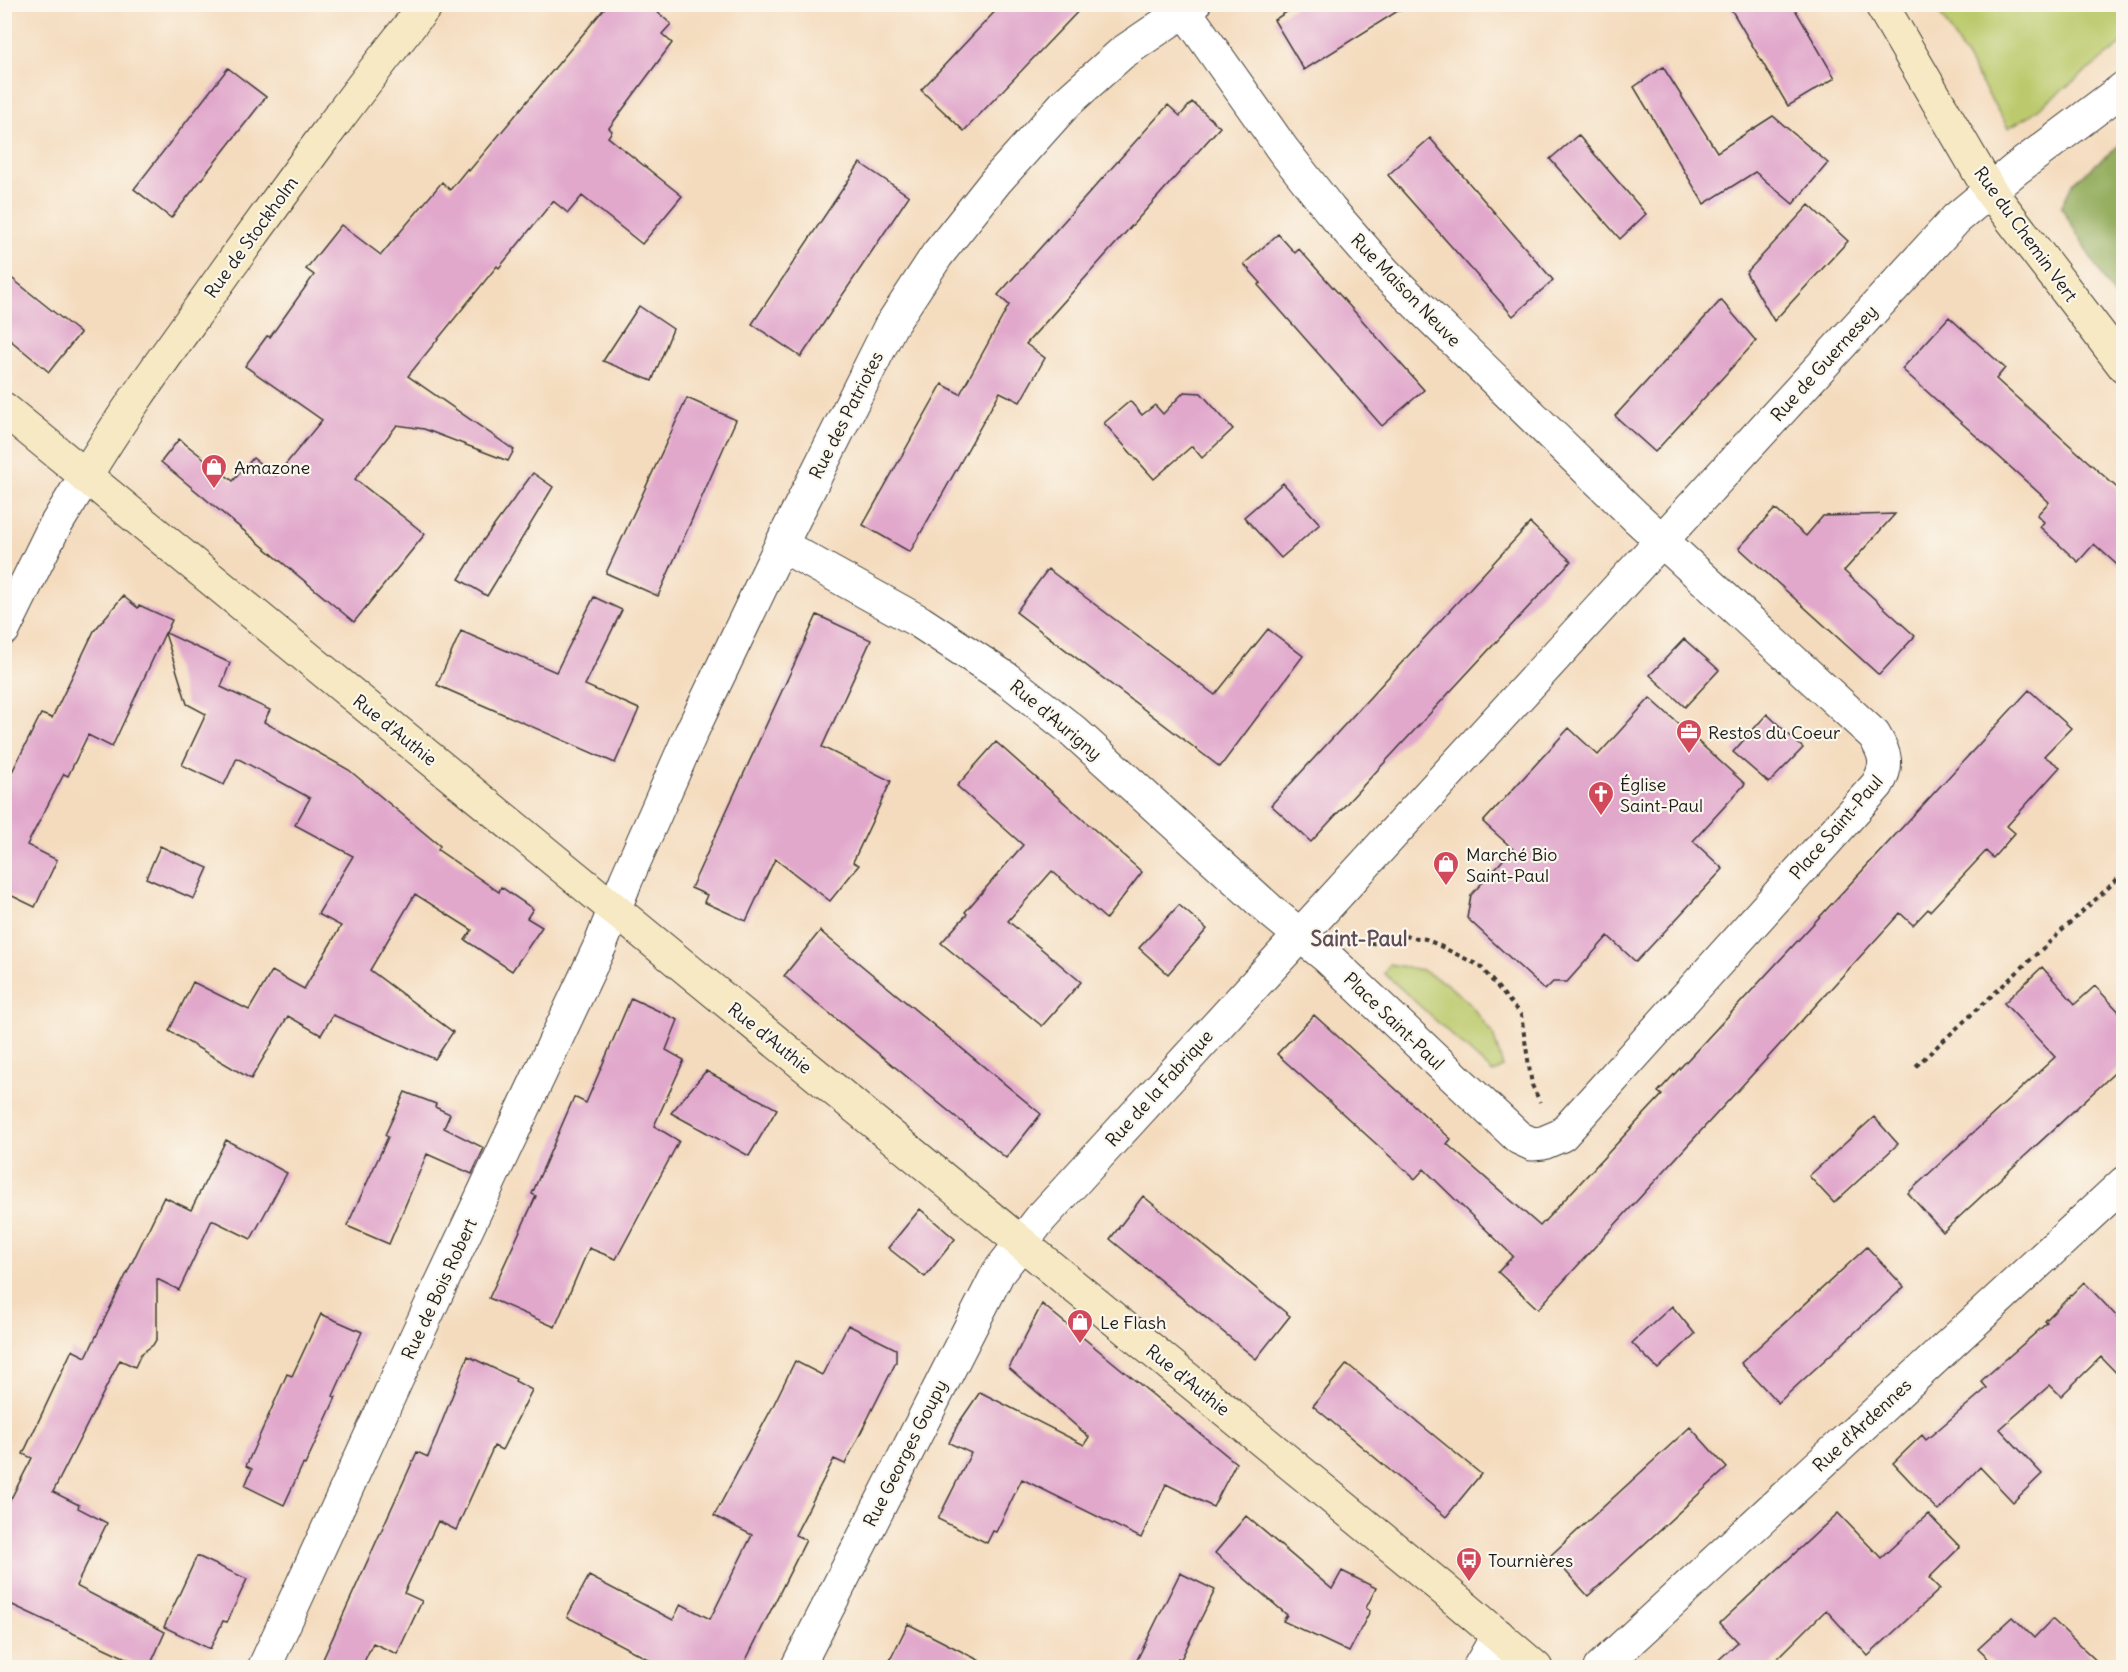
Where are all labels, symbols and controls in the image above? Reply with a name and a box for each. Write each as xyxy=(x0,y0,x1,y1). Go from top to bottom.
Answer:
street label: Rue du Chemin Vert xyxy=(1969,162,2083,306)
street label: Rue de Stockholm xyxy=(199,172,303,302)
street label: Rue Maison Neuve xyxy=(1346,229,1466,351)
street label: Rue de Guernesey xyxy=(1766,300,1882,426)
street label: Rue des Patriotes xyxy=(804,347,888,483)
shop icon: Amazone xyxy=(199,452,229,490)
place label: Amazone xyxy=(234,456,310,479)
street label: Rue d'Aurigny xyxy=(1005,675,1107,765)
street label: Rue d'Authie xyxy=(348,689,442,771)
office icon: Restos du Coeur xyxy=(1674,717,1704,755)
place label: Restos du Coeur xyxy=(1708,721,1841,744)
street label: Place Saint-Paul xyxy=(1784,770,1888,884)
place label: Église Saint-Paul xyxy=(1620,773,1703,817)
church icon: Église Saint-Paul xyxy=(1586,779,1616,817)
place label: Marché Bio Saint-Paul xyxy=(1466,843,1557,887)
shop icon: Marché Bio Saint-Paul xyxy=(1431,849,1461,887)
district label: Saint-Paul xyxy=(1311,925,1407,952)
street label: Place Saint-Paul xyxy=(1339,967,1449,1075)
street label: Rue d'Authie xyxy=(723,997,817,1079)
street label: Rue de la Fabrique xyxy=(1100,1025,1218,1151)
street label: Rue de Bois Robert xyxy=(396,1215,482,1363)
shop icon: Le Flash xyxy=(1065,1307,1095,1345)
place label: Le Flash xyxy=(1100,1311,1166,1334)
street label: Rue d'Authie xyxy=(1141,1339,1235,1421)
street label: Rue d'Ardennes xyxy=(1808,1373,1916,1477)
street label: Rue Georges Goupy xyxy=(858,1376,952,1530)
bus stop icon: Tournières xyxy=(1454,1545,1484,1583)
place label: Tournières xyxy=(1488,1549,1573,1572)

